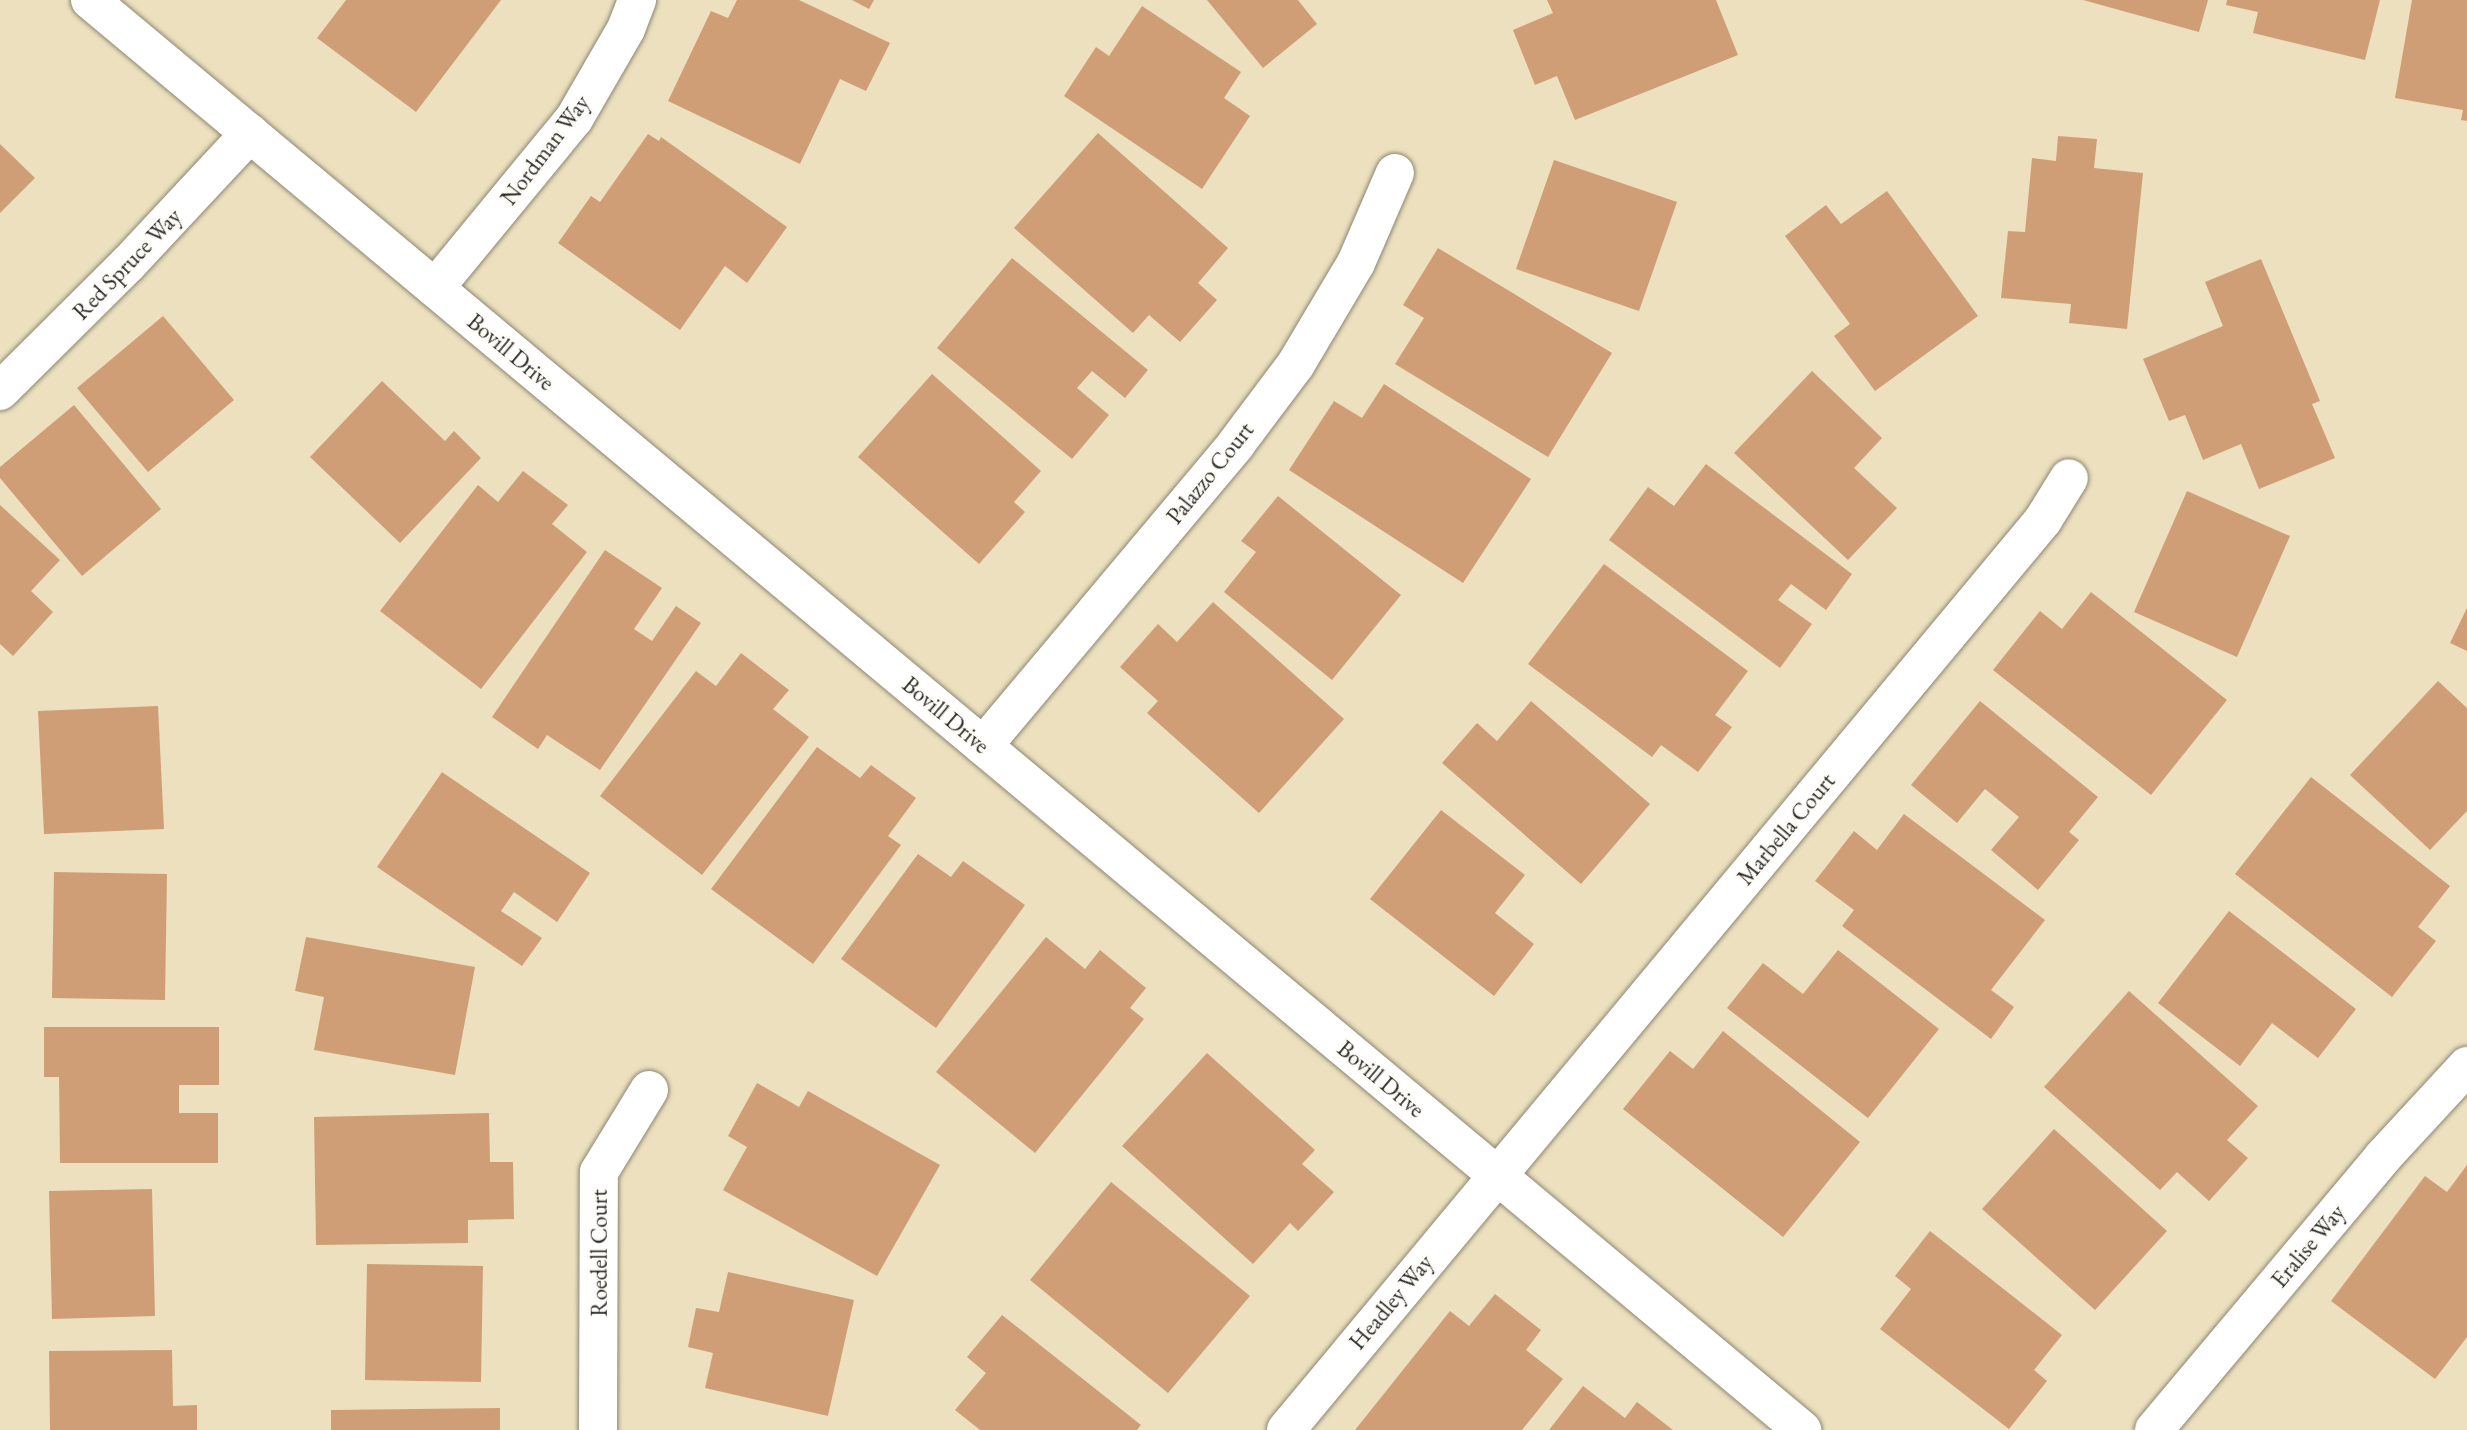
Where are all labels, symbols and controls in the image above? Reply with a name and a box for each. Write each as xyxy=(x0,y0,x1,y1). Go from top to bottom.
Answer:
street label: Nordman Way xyxy=(495,90,595,210)
street label: Red Spruce Way xyxy=(67,203,187,325)
street label: Bovill Drive xyxy=(462,308,560,396)
street label: Palazzo Court xyxy=(1161,417,1259,529)
street label: Bovill Drive xyxy=(897,671,995,759)
street label: Marbella Court xyxy=(1731,767,1841,891)
street label: Bovill Drive xyxy=(1332,1035,1430,1123)
street label: Roedell Court xyxy=(585,1189,613,1317)
street label: Eralise Way xyxy=(2265,1199,2351,1293)
street label: Headley Way xyxy=(1343,1249,1439,1355)

